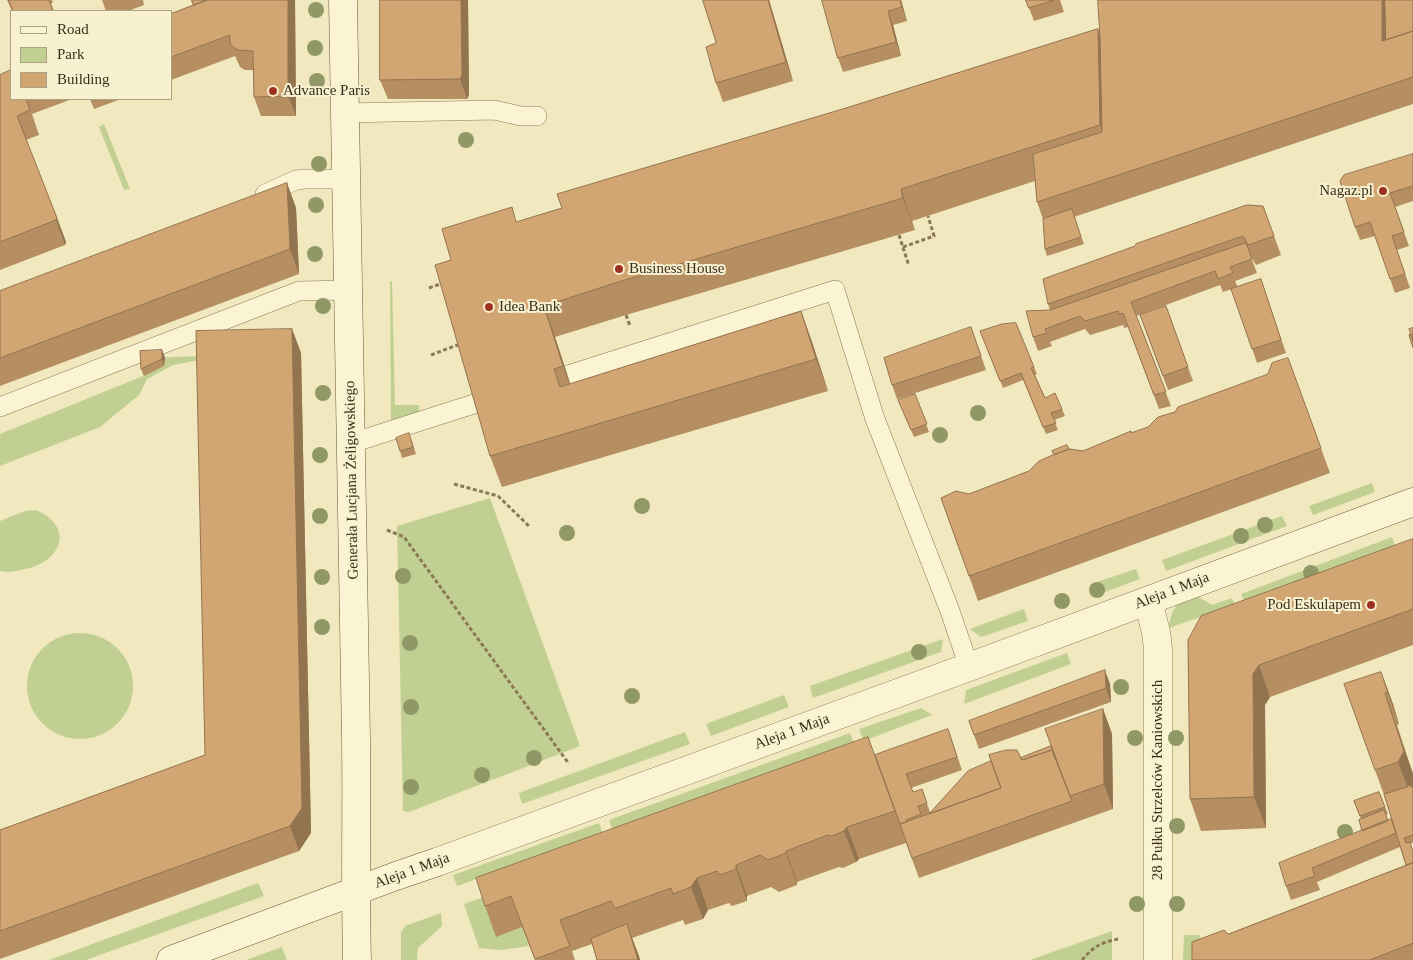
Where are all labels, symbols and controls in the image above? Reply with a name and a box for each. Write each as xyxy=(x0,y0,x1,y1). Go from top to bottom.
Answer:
legend xyxy=(10,10,172,100)
text: Road xyxy=(57,21,89,37)
text: Park xyxy=(57,46,85,62)
text: Building xyxy=(57,71,110,87)
place label: Advance Paris xyxy=(283,82,370,100)
marker: Advance Paris xyxy=(267,85,279,97)
place label: Nagaz.pl xyxy=(1319,182,1373,200)
marker: Nagaz.pl xyxy=(1377,185,1389,197)
place label: Business House xyxy=(629,260,724,278)
marker: Business House xyxy=(613,263,625,275)
place label: Idea Bank xyxy=(499,298,560,316)
marker: Idea Bank xyxy=(483,301,495,313)
street label: Generała Lucjana Żeligowskiego xyxy=(341,380,363,580)
street label: Aleja 1 Maja xyxy=(1132,569,1212,613)
place label: Pod Eskulapem xyxy=(1267,596,1361,614)
marker: Pod Eskulapem xyxy=(1365,599,1377,611)
street label: 28 Pułku Strzelców Kaniowskich xyxy=(1149,680,1167,880)
street label: Aleja 1 Maja xyxy=(752,710,832,754)
street label: Aleja 1 Maja xyxy=(372,849,452,893)

